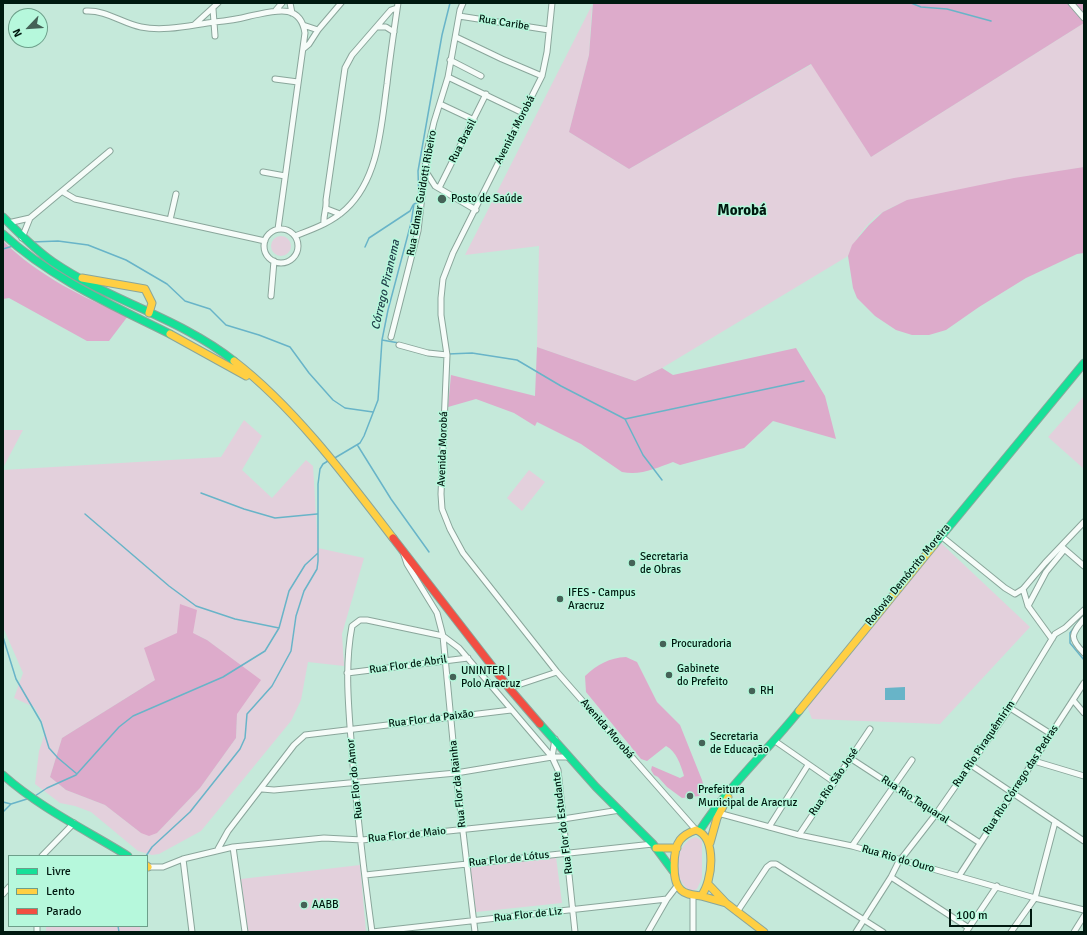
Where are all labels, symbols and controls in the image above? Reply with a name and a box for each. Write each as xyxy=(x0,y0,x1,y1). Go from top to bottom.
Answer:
north arrow xyxy=(8,8,48,48)
street label: Rua Caribe xyxy=(478,12,530,34)
text: N xyxy=(10,27,25,39)
street label: Avenida Morobá xyxy=(492,93,538,167)
street label: Rua Brasil xyxy=(446,117,480,165)
street label: Rua Edmar Guidotti Ribeiro xyxy=(404,129,440,257)
place label: Posto de Saúde xyxy=(451,192,522,206)
marker: Posto de Saúde xyxy=(436,193,448,205)
district label: Morobá xyxy=(717,202,767,220)
water label: Córrego Piranema xyxy=(369,239,403,331)
street label: Avenida Morobá xyxy=(435,411,451,487)
street label: Rodovia Demócrito Moreira xyxy=(863,521,953,629)
place label: Secretaria de Obras xyxy=(640,550,688,576)
marker: Secretaria de Obras xyxy=(627,558,637,568)
place label: IFES - Campus Aracruz xyxy=(568,586,636,612)
marker: IFES - Campus Aracruz xyxy=(555,594,565,604)
place label: Procuradoria xyxy=(671,637,732,651)
marker: Procuradoria xyxy=(658,639,668,649)
street label: Rua Flor de Abril xyxy=(368,653,448,677)
place label: Gabinete do Prefeito xyxy=(677,662,728,688)
place label: UNINTER | Polo Aracruz xyxy=(461,664,520,690)
marker: Gabinete do Prefeito xyxy=(664,670,674,680)
marker: UNINTER | Polo Aracruz xyxy=(448,672,458,682)
place label: RH xyxy=(760,684,774,698)
marker: RH xyxy=(747,686,757,696)
street label: Avenida Morobá xyxy=(577,696,637,762)
street label: Rua Rio Piraquêmirim xyxy=(950,698,1018,790)
street label: Rua Flor da Paixão xyxy=(388,707,474,731)
street label: Rua Rio Córrego das Pedras xyxy=(981,723,1061,837)
place label: Secretaria de Educação xyxy=(710,730,769,756)
street label: Rua Flor do Amor xyxy=(344,738,366,820)
marker: Secretaria de Educação xyxy=(697,738,707,748)
street label: Rua Flor da Rainha xyxy=(447,740,469,828)
street label: Rua Rio São José xyxy=(806,746,862,818)
street label: Rua Flor do Estudante xyxy=(550,771,576,875)
street label: Rua Rio Taquaral xyxy=(879,773,951,827)
place label: Prefeitura Municipal de Aracruz xyxy=(698,783,797,809)
marker: Prefeitura Municipal de Aracruz xyxy=(685,791,695,801)
street label: Rua Flor de Maio xyxy=(367,824,447,846)
street label: Rua Rio do Ouro xyxy=(860,842,936,876)
street label: Rua Flor de Lótus xyxy=(468,848,550,870)
legend xyxy=(8,855,148,927)
text: Livre xyxy=(46,864,71,879)
text: Lento xyxy=(46,884,75,899)
place label: AABB xyxy=(312,898,339,912)
marker: AABB xyxy=(299,900,309,910)
scale bar xyxy=(951,901,1034,927)
text: Parado xyxy=(46,904,82,919)
street label: Rua Flor de Liz xyxy=(493,905,563,925)
text: 100 m xyxy=(956,908,988,923)

